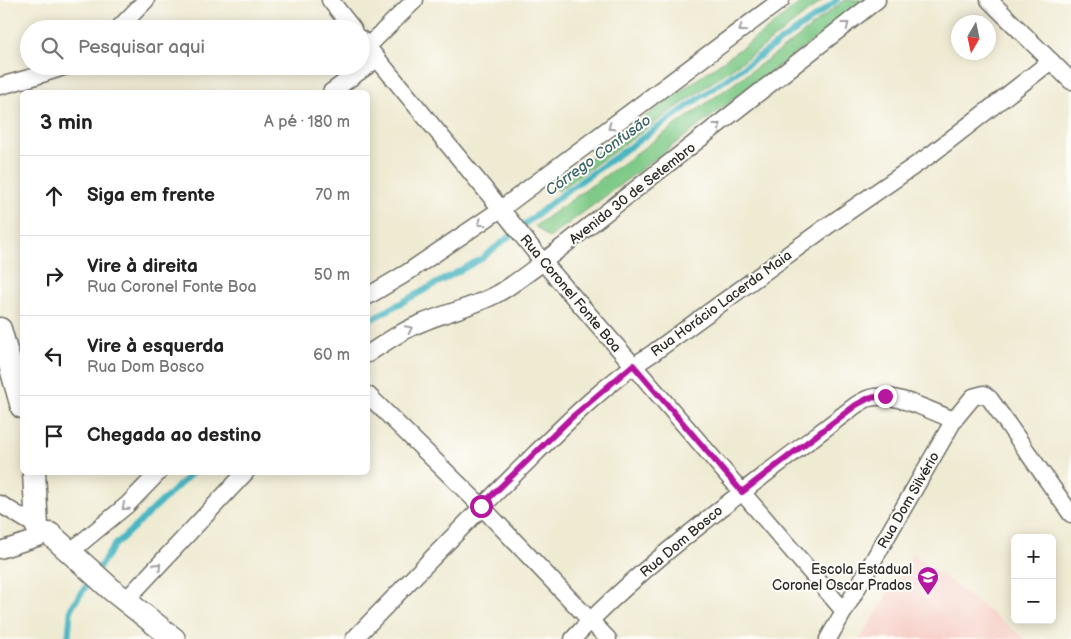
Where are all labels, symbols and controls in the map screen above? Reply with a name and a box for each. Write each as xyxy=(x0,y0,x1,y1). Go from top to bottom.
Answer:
north arrow xyxy=(951,15,996,60)
search box xyxy=(20,20,370,75)
one-way arrow xyxy=(840,22,849,31)
one-way arrow xyxy=(738,23,748,32)
icon: search xyxy=(38,34,66,62)
text: Pesquisar aqui xyxy=(78,36,205,59)
text: 3 min xyxy=(40,110,93,135)
water label: Córrego Confusão xyxy=(542,111,655,200)
text: A pé · 180 m xyxy=(264,113,350,132)
one-way arrow xyxy=(608,121,617,129)
one-way arrow xyxy=(712,123,721,131)
street label: Avenida 30 de Setembro xyxy=(566,139,699,248)
icon: ahead xyxy=(40,182,68,210)
text: Siga em frente xyxy=(87,184,215,207)
text: 70 m xyxy=(315,186,350,205)
one-way arrow xyxy=(477,217,486,226)
street label: Rua Coronel Fonte Boa xyxy=(516,231,625,356)
street label: Rua Horácio Lacerda Maia xyxy=(648,247,795,360)
text: Vire à direita xyxy=(87,255,198,278)
icon: right xyxy=(40,262,68,290)
text: 50 m xyxy=(314,266,350,285)
text: Rua Coronel Fonte Boa xyxy=(87,278,257,297)
one-way arrow xyxy=(404,324,413,335)
text: Vire à esquerda xyxy=(87,335,224,358)
icon: left xyxy=(40,342,68,370)
text: 60 m xyxy=(313,346,350,365)
text: Rua Dom Bosco xyxy=(87,358,204,377)
route end xyxy=(874,385,897,408)
icon: arrive xyxy=(40,422,68,450)
text: Chegada ao destino xyxy=(87,424,261,447)
street label: Rua Dom Silvério xyxy=(874,449,943,552)
route start xyxy=(470,495,493,518)
one-way arrow xyxy=(121,501,130,510)
street label: Rua Dom Bosco xyxy=(637,502,726,581)
map controls xyxy=(1011,534,1056,624)
button: + xyxy=(1011,534,1056,579)
place label: Escola Estadual Coronel Oscar Prados xyxy=(772,561,912,594)
one-way arrow xyxy=(152,562,161,571)
school or university icon: Escola Estadual Coronel Oscar Prados xyxy=(916,565,940,596)
button: − xyxy=(1011,579,1056,624)

